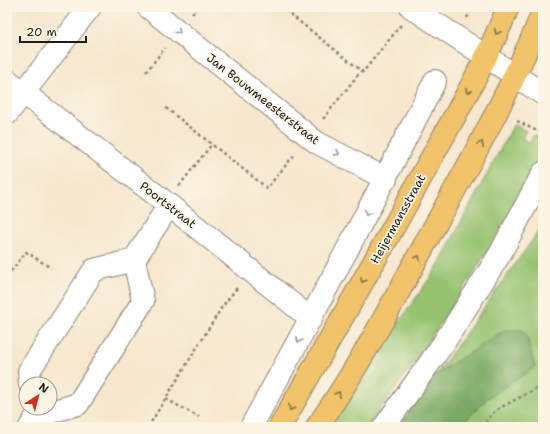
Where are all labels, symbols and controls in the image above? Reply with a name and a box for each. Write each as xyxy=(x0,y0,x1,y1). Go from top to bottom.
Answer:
scale bar xyxy=(20,18,86,44)
text: 20 m xyxy=(26,24,57,40)
one-way arrow xyxy=(174,27,181,34)
one-way arrow xyxy=(494,28,502,35)
street label: Jan Bouwmeesterstraat xyxy=(203,50,323,148)
one-way arrow xyxy=(465,87,473,95)
one-way arrow xyxy=(476,141,483,148)
one-way arrow xyxy=(332,148,340,156)
street label: Heijermansstraat xyxy=(367,171,429,267)
street label: Poortstraat xyxy=(137,178,199,232)
one-way arrow xyxy=(365,209,372,216)
one-way arrow xyxy=(413,255,420,262)
one-way arrow xyxy=(361,276,368,283)
one-way arrow xyxy=(297,336,304,343)
north arrow xyxy=(18,376,58,416)
text: N xyxy=(36,380,52,397)
one-way arrow xyxy=(334,391,341,399)
one-way arrow xyxy=(288,404,295,411)

